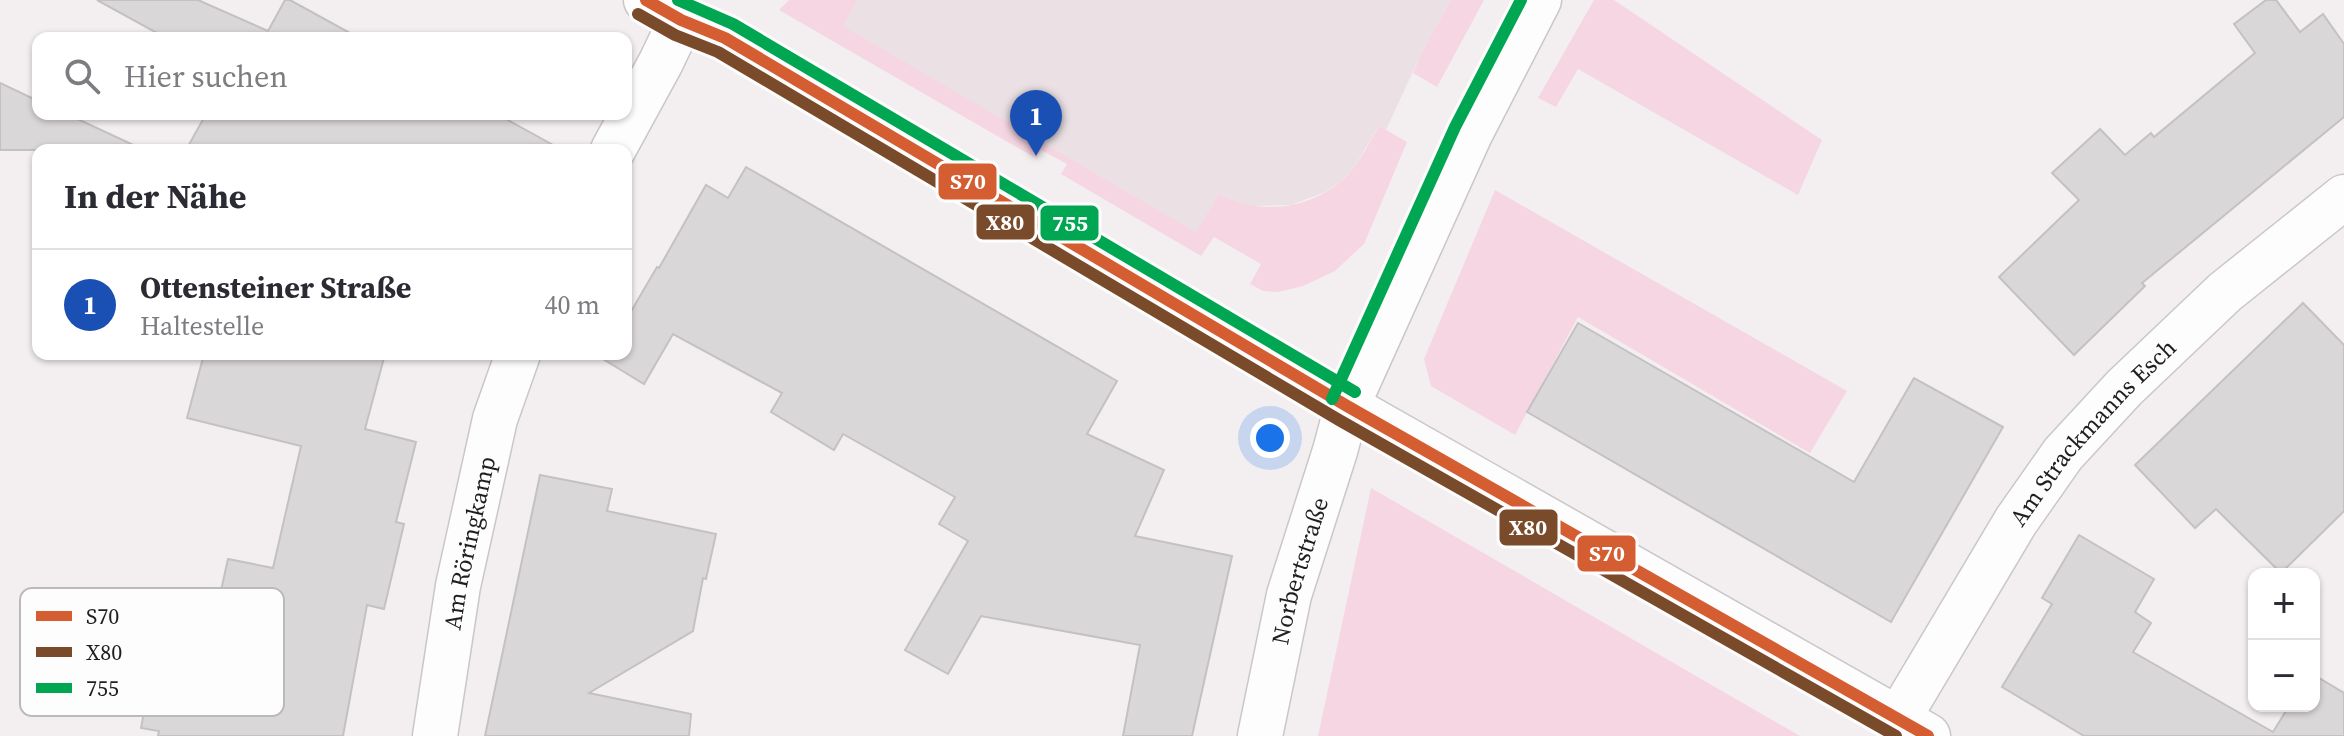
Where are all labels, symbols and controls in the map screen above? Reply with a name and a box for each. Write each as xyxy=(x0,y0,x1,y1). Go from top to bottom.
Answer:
search box xyxy=(32,32,632,120)
icon: search xyxy=(60,54,104,98)
text: Hier suchen xyxy=(124,56,288,97)
pin: 1 xyxy=(1010,90,1062,156)
line badge: S70 xyxy=(937,162,998,201)
text: S70 xyxy=(950,166,986,196)
text: In der Nähe xyxy=(64,173,247,219)
line badge: X80 xyxy=(975,203,1036,241)
line badge: 755 xyxy=(1039,204,1100,242)
text: X80 xyxy=(986,207,1024,237)
text: 755 xyxy=(1052,208,1088,238)
text: Ottensteiner Straße xyxy=(140,267,412,308)
text: 1 xyxy=(83,287,97,323)
text: 40 m xyxy=(545,287,600,323)
text: Haltestelle xyxy=(140,308,264,344)
street label: Am Strackmanns Esch xyxy=(2001,331,2183,532)
your location xyxy=(1250,418,1290,458)
street label: Am Röringkamp xyxy=(435,453,503,632)
street label: Norbertstraße xyxy=(1263,493,1336,647)
line badge: X80 xyxy=(1498,508,1559,547)
text: X80 xyxy=(1509,512,1547,542)
line badge: S70 xyxy=(1576,534,1637,573)
text: S70 xyxy=(1589,538,1625,568)
map controls xyxy=(2248,568,2320,712)
button: + xyxy=(2248,568,2320,640)
legend xyxy=(20,588,284,716)
text: S70 xyxy=(86,601,119,631)
text: X80 xyxy=(86,637,122,667)
button: − xyxy=(2248,640,2320,712)
text: 755 xyxy=(86,673,119,703)

